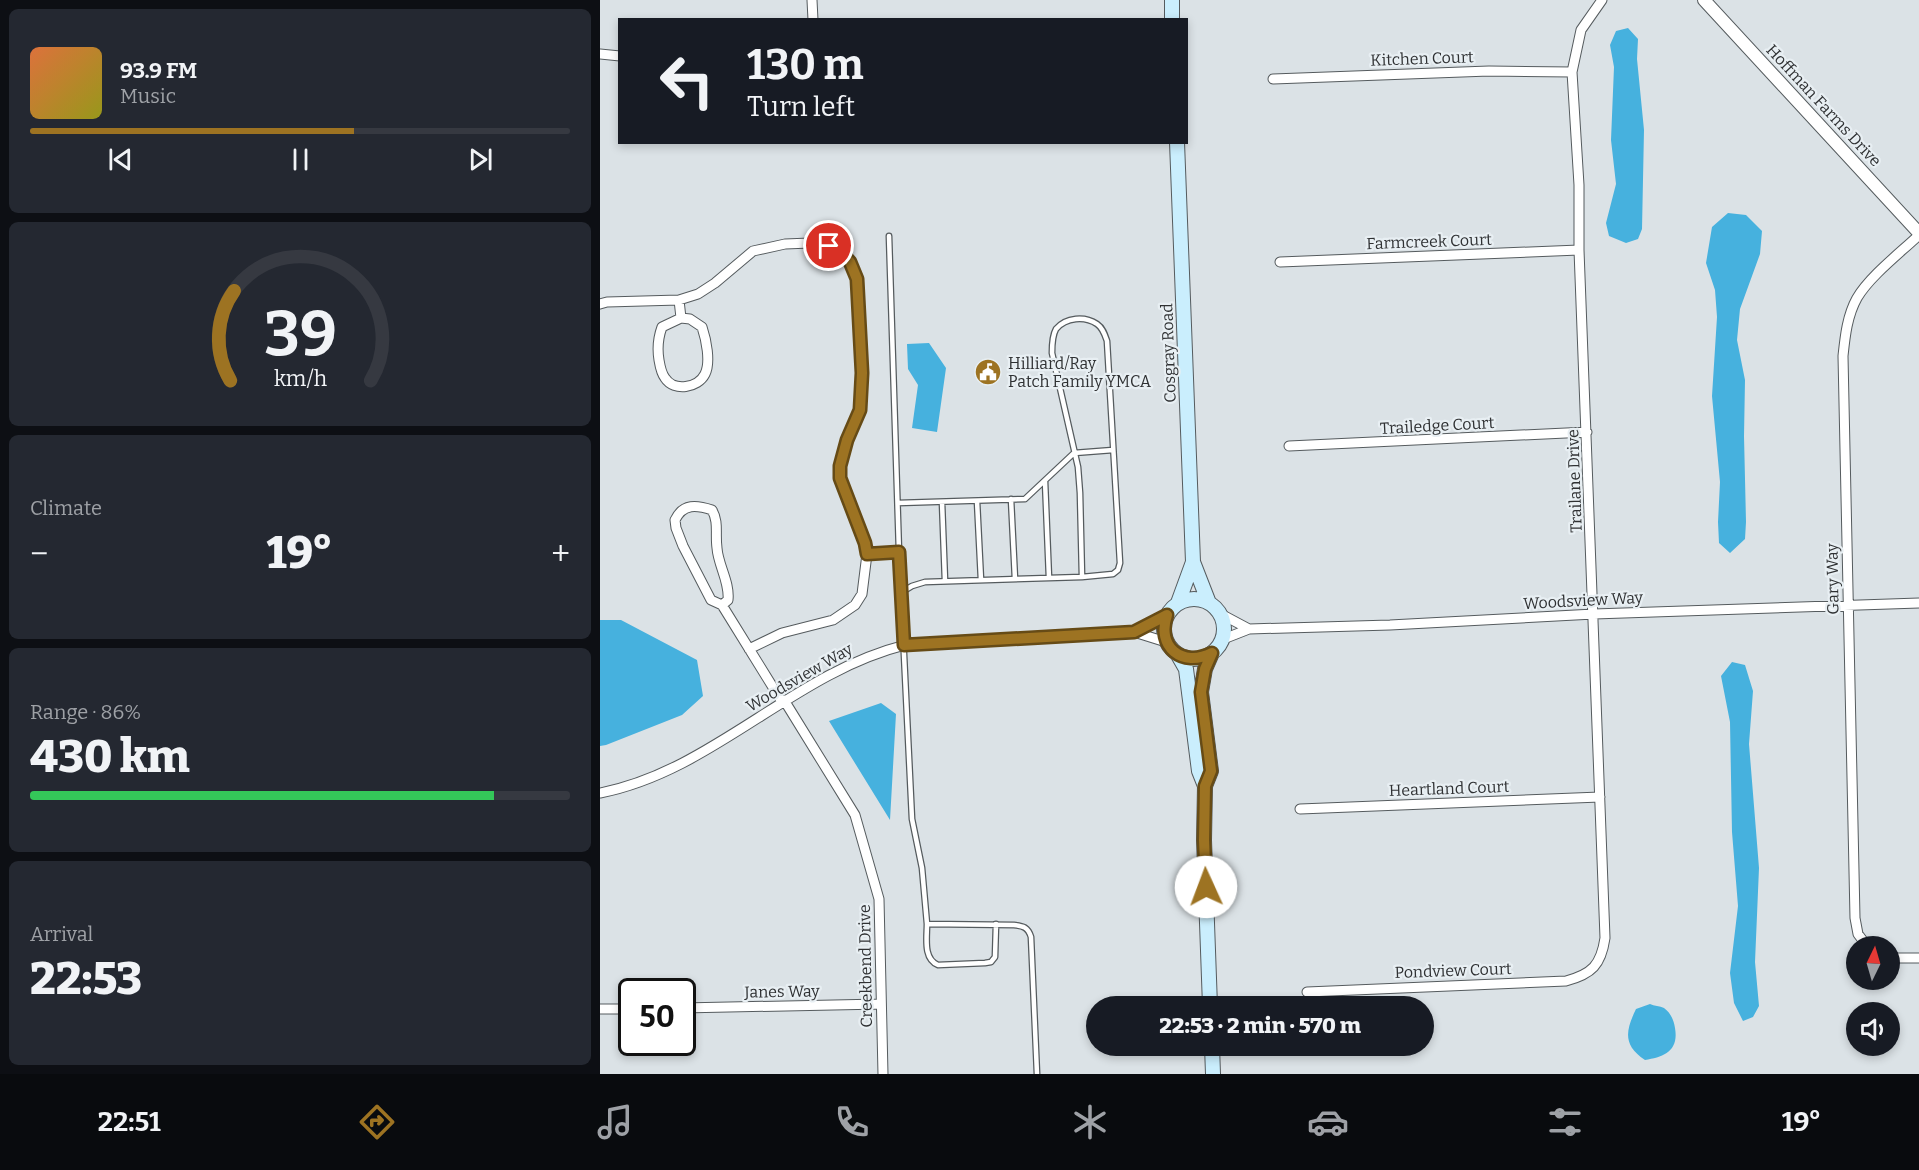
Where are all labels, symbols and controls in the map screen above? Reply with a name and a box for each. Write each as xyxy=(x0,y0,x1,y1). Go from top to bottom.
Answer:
text: 130 m xyxy=(747,40,864,90)
street label: Hoffman Farms Drive xyxy=(1762,40,1885,170)
icon: left xyxy=(648,42,726,120)
street label: Kitchen Court xyxy=(1370,47,1474,70)
text: 93.9 FM xyxy=(120,57,197,84)
text: Music xyxy=(120,84,176,108)
text: Turn left xyxy=(747,91,855,123)
icon: previous xyxy=(104,143,137,176)
icon: pause xyxy=(284,143,317,176)
icon: next xyxy=(464,143,497,176)
pin xyxy=(803,220,854,271)
icon: arrive xyxy=(812,229,845,262)
street label: Farmcreek Court xyxy=(1366,230,1492,253)
text: 39 xyxy=(264,297,336,372)
street label: Cosgray Road xyxy=(1157,302,1180,403)
place label: Hilliard/Ray Patch Family YMCA xyxy=(1008,354,1152,391)
public building icon: Hilliard/Ray Patch Family YMCA xyxy=(973,357,1003,387)
text: km/h xyxy=(273,366,327,392)
street label: Trailedge Court xyxy=(1379,413,1495,438)
street label: Trailane Drive xyxy=(1563,429,1586,533)
text: Climate xyxy=(30,496,102,520)
text: 19° xyxy=(267,526,333,580)
text: − xyxy=(30,534,48,574)
text: + xyxy=(551,534,570,574)
street label: Gary Way xyxy=(1822,543,1843,615)
street label: Woodsview Way xyxy=(1523,588,1644,613)
street label: Woodsview Way xyxy=(743,639,856,716)
text: Range · 86% xyxy=(30,700,141,724)
text: 430 km xyxy=(30,730,190,784)
street label: Heartland Court xyxy=(1388,777,1510,800)
position arrow xyxy=(1174,855,1238,919)
street label: Creekbend Drive xyxy=(855,904,876,1028)
text: Arrival xyxy=(30,922,93,946)
north arrow xyxy=(1846,936,1900,990)
map controls xyxy=(1846,936,1900,1056)
text: 22:53 xyxy=(30,952,142,1006)
street label: Pondview Court xyxy=(1394,959,1512,982)
speed limit sign: 50 xyxy=(618,978,696,1056)
street label: Janes Way xyxy=(743,981,820,1002)
button: sound xyxy=(1846,1002,1900,1056)
text: 22:53 · 2 min · 570 m xyxy=(1159,1012,1361,1039)
icon: directions xyxy=(356,1101,398,1143)
icon: music xyxy=(594,1101,636,1143)
icon: phone xyxy=(831,1101,873,1143)
icon: climate xyxy=(1069,1101,1111,1143)
icon: car xyxy=(1307,1101,1349,1143)
icon: filters xyxy=(1544,1101,1586,1143)
text: 22:51 xyxy=(98,1106,161,1138)
text: 19° xyxy=(1782,1106,1821,1138)

